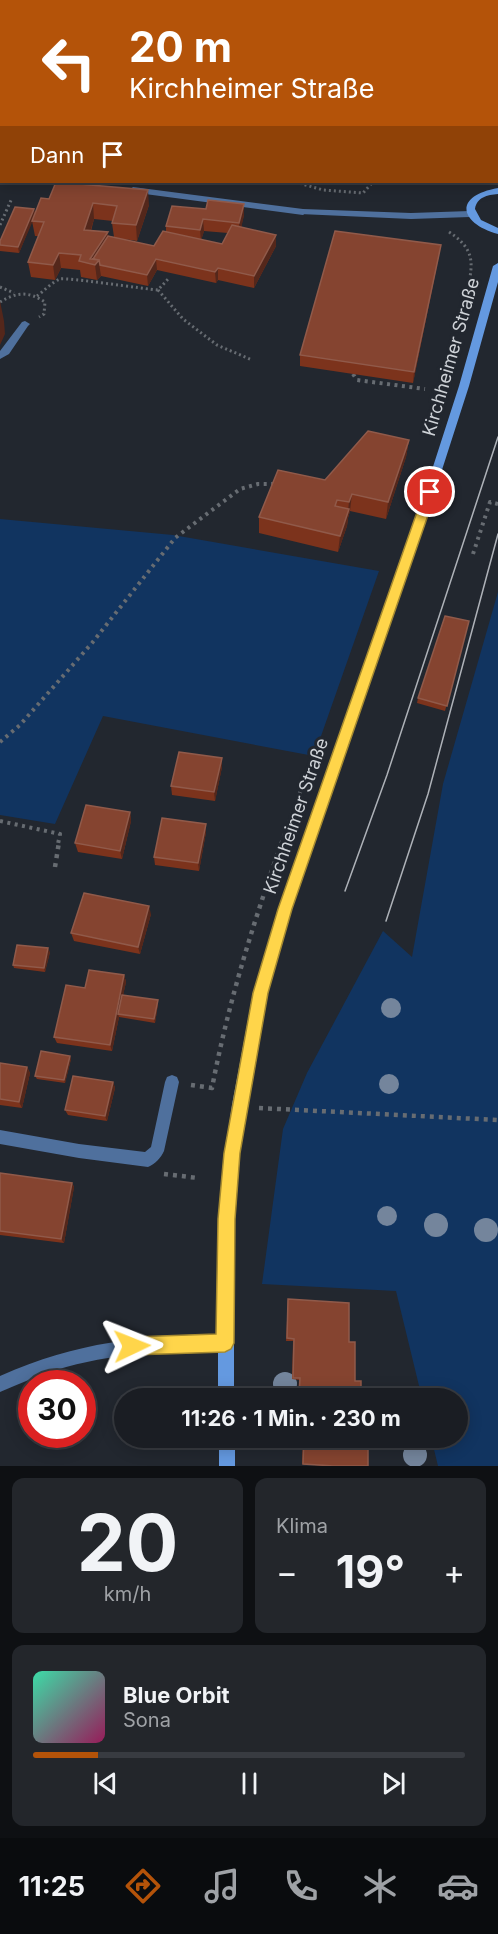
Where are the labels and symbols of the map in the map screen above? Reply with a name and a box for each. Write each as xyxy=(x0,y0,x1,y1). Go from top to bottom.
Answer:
street label: Kirchheimer Straße xyxy=(418,275,483,438)
pin xyxy=(404,466,455,517)
street label: Kirchheimer Straße xyxy=(259,735,332,897)
position arrow xyxy=(100,1314,164,1378)
speed limit sign: 30 xyxy=(18,1370,96,1448)

